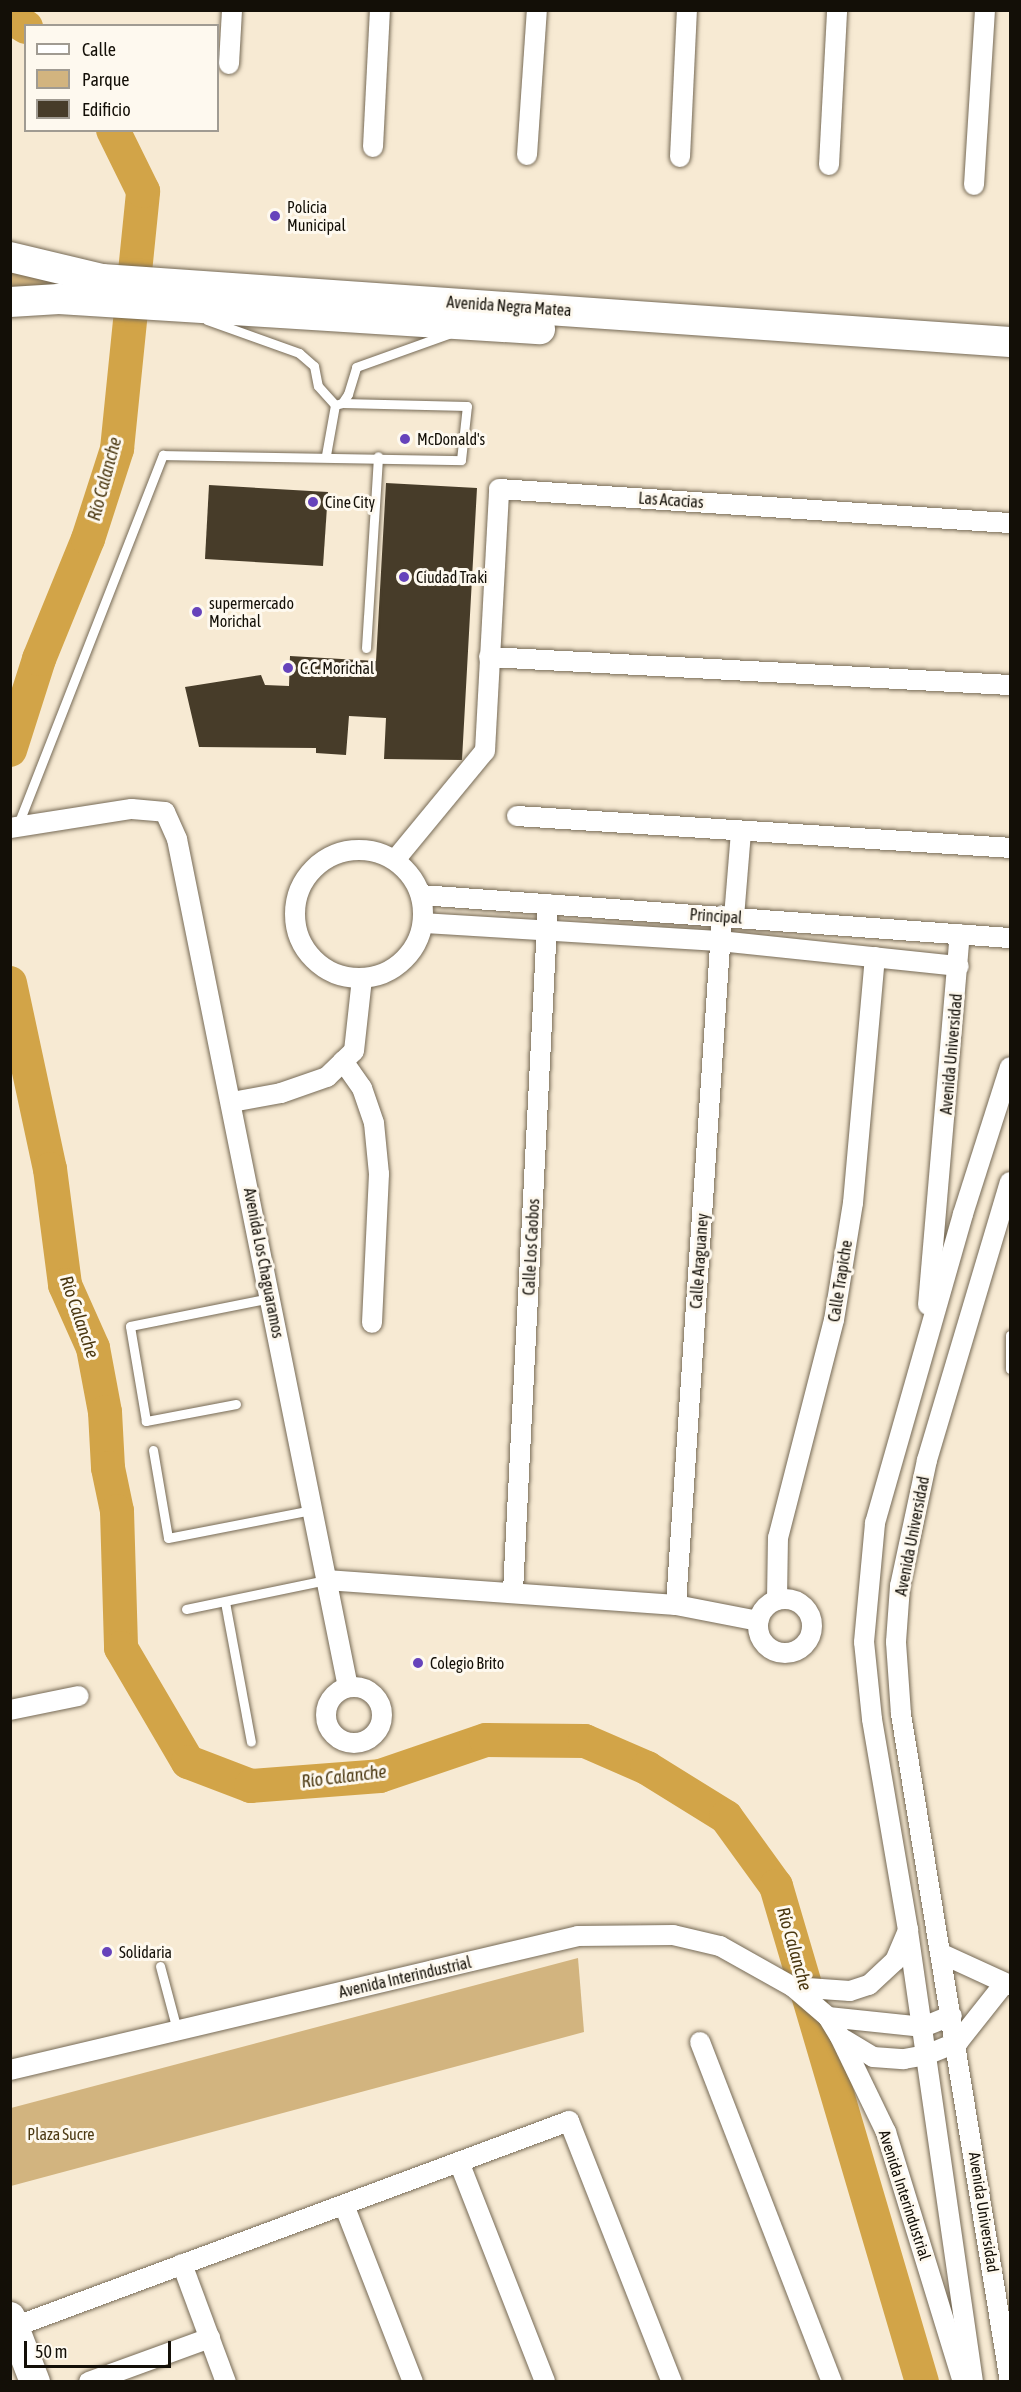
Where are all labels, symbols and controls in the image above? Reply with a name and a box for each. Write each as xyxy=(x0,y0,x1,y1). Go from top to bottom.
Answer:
legend xyxy=(24,24,219,132)
text: Calle xyxy=(82,39,116,60)
text: Parque xyxy=(82,69,130,90)
text: Edificio xyxy=(82,99,131,120)
place label: Policia Municipal xyxy=(287,197,346,235)
marker: Policia Municipal xyxy=(268,209,282,223)
street label: Avenida Negra Matea xyxy=(446,292,572,320)
place label: McDonald's xyxy=(417,429,485,449)
marker: McDonald's xyxy=(398,432,412,446)
water label: Río Calanche xyxy=(83,435,127,523)
street label: Las Acacias xyxy=(638,488,704,512)
place label: Cine City xyxy=(325,492,375,512)
marker: Cine City xyxy=(306,495,320,509)
place label: Ciudad Traki xyxy=(416,567,488,587)
marker: Ciudad Traki xyxy=(397,570,411,584)
place label: supermercado Morichal xyxy=(209,593,294,631)
marker: supermercado Morichal xyxy=(190,605,204,619)
place label: C.C. Morichal xyxy=(300,658,374,678)
marker: C.C. Morichal xyxy=(281,661,295,675)
street label: Principal xyxy=(689,905,743,927)
street label: Avenida Universidad xyxy=(936,993,966,1115)
street label: Avenida Los Chaguaramos xyxy=(240,1186,288,1340)
street label: Calle Los Caobos xyxy=(519,1198,543,1296)
street label: Calle Araguaney xyxy=(686,1213,712,1309)
street label: Calle Trapiche xyxy=(824,1239,856,1323)
water label: Río Calanche xyxy=(55,1273,103,1361)
street label: Avenida Universidad xyxy=(891,1475,933,1597)
place label: Colegio Brito xyxy=(430,1653,504,1673)
marker: Colegio Brito xyxy=(411,1656,425,1670)
water label: Río Calanche xyxy=(300,1761,388,1793)
water label: Río Calanche xyxy=(772,1905,816,1993)
place label: Solidaria xyxy=(119,1942,172,1962)
marker: Solidaria xyxy=(100,1945,114,1959)
street label: Avenida Interindustrial xyxy=(337,1952,473,2002)
park label: Plaza Sucre xyxy=(27,2124,95,2144)
street label: Avenida Interindustrial xyxy=(875,2128,935,2262)
street label: Avenida Universidad xyxy=(965,2151,1003,2273)
scale bar xyxy=(27,2329,174,2367)
text: 50 m xyxy=(35,2341,67,2362)

